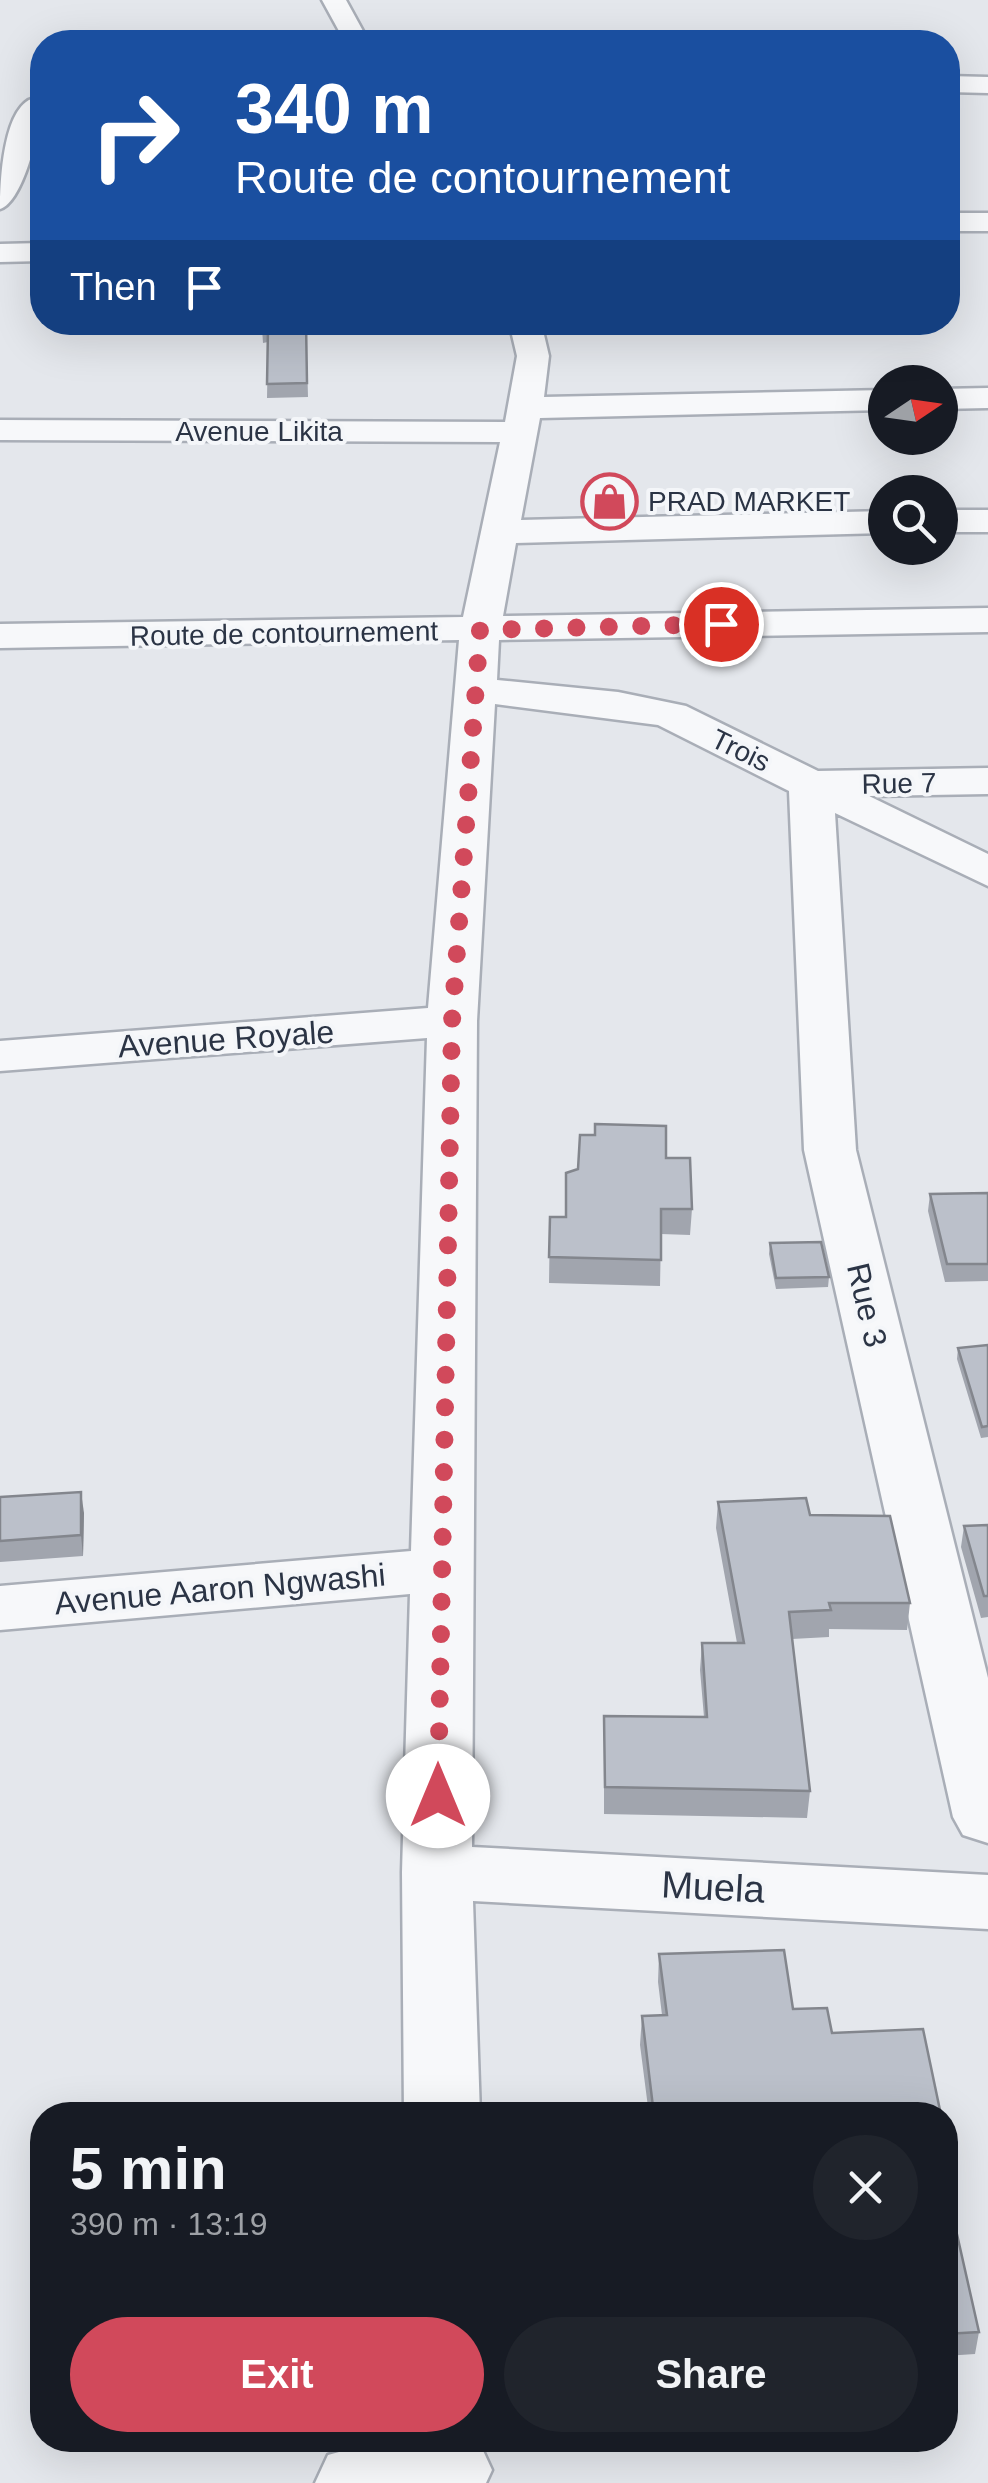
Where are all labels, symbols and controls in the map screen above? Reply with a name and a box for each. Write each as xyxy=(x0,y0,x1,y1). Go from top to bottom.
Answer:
icon: right xyxy=(70,70,200,200)
text: 340 m xyxy=(235,70,433,148)
text: Route de contournement xyxy=(235,152,730,203)
icon: arrive xyxy=(177,260,232,315)
text: Then xyxy=(70,266,157,308)
north arrow xyxy=(868,365,958,455)
map controls xyxy=(868,365,958,565)
street label: Avenue Likita xyxy=(175,416,343,447)
shop icon: PRAD MARKET xyxy=(579,471,639,531)
button: search xyxy=(868,475,958,565)
place label: PRAD MARKET xyxy=(648,486,850,517)
pin xyxy=(679,582,764,667)
icon: arrive xyxy=(694,597,749,652)
street label: Route de contournement xyxy=(130,615,439,652)
street label: Trois xyxy=(706,723,775,778)
street label: Rue 7 xyxy=(861,767,937,800)
street label: Avenue Royale xyxy=(117,1013,335,1065)
street label: Rue 3 xyxy=(840,1259,894,1351)
street label: Avenue Aaron Ngwashi xyxy=(53,1557,387,1621)
position arrow xyxy=(386,1744,490,1848)
street label: Muela xyxy=(660,1863,767,1911)
text: 5 min xyxy=(70,2135,227,2202)
button: close xyxy=(813,2135,918,2240)
text: 390 m · 13:19 xyxy=(70,2206,267,2242)
button: Exit xyxy=(70,2317,484,2432)
button: Share xyxy=(504,2317,918,2432)

